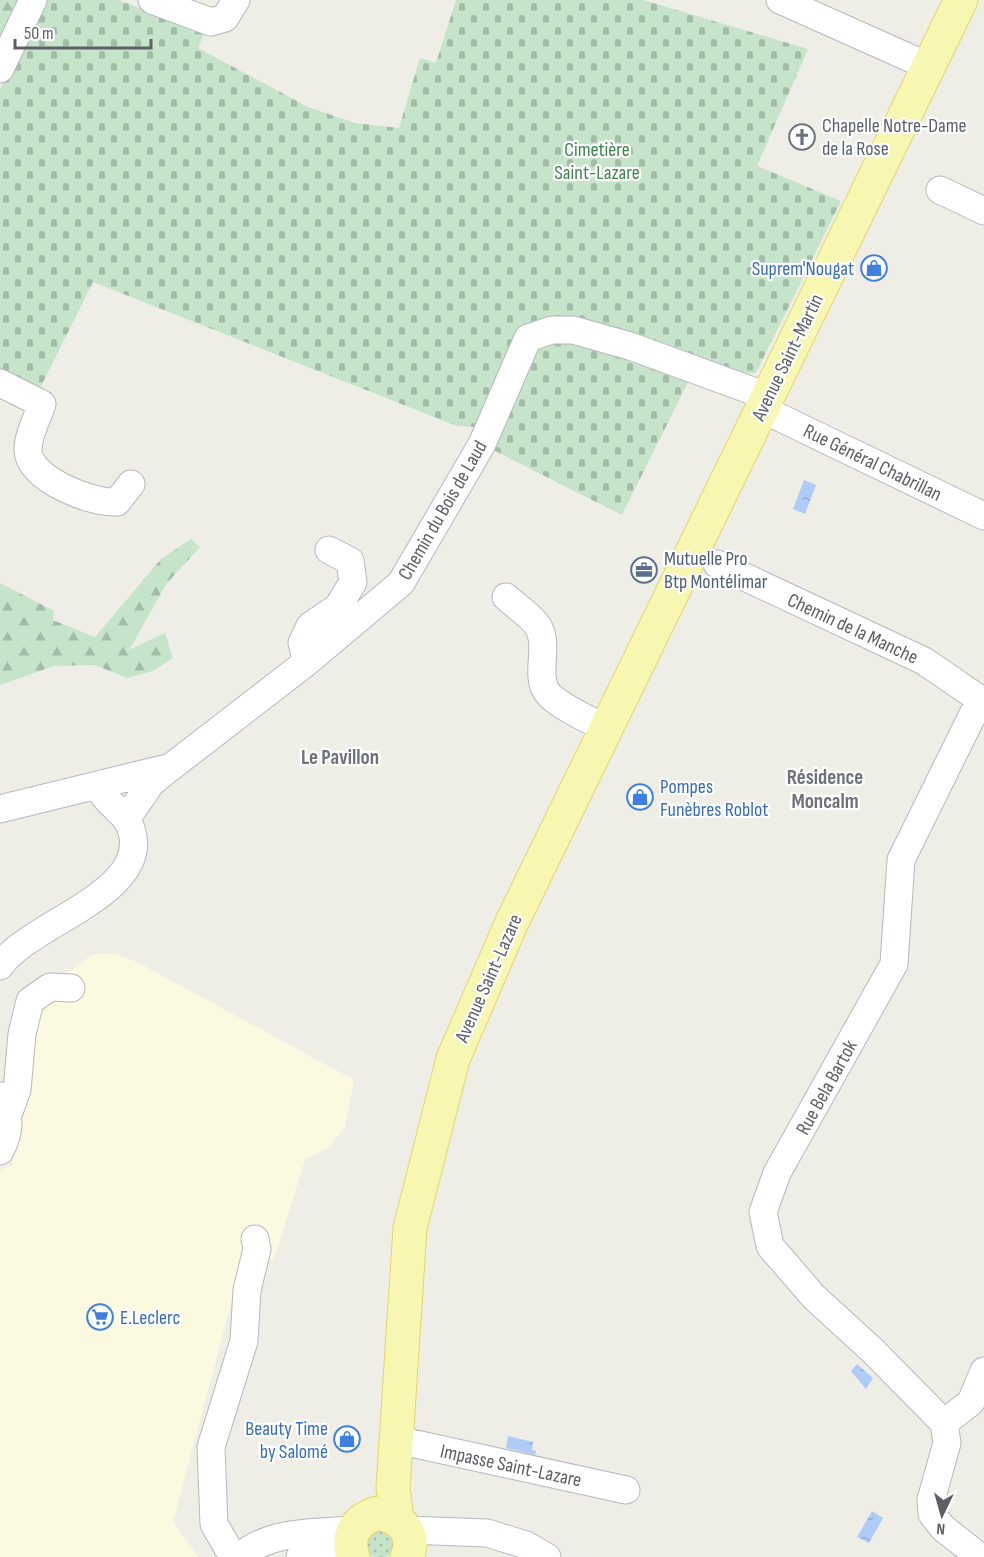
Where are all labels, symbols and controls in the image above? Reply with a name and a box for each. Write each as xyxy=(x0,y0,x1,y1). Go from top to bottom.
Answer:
scale bar xyxy=(15,12,152,50)
text: 50 m xyxy=(24,23,54,44)
place label: Chapelle Notre-Dame de la Rose xyxy=(822,114,967,161)
church icon: Chapelle Notre-Dame de la Rose xyxy=(787,122,817,152)
park label: Cimetière Saint-Lazare xyxy=(554,138,640,185)
shop icon: Suprem'Nougat xyxy=(859,253,889,283)
place label: Suprem'Nougat xyxy=(752,257,854,281)
street label: Avenue Saint-Martin xyxy=(746,290,829,426)
street label: Rue Général Chabrillan xyxy=(799,419,946,507)
street label: Chemin du Bois de Laud xyxy=(393,436,493,585)
place label: Mutuelle Pro Btp Montélimar xyxy=(664,547,768,594)
office icon: Mutuelle Pro Btp Montélimar xyxy=(629,555,659,585)
street label: Chemin de la Manche xyxy=(783,588,922,670)
district label: Le Pavillon xyxy=(301,745,379,770)
district label: Résidence Moncalm xyxy=(787,765,863,814)
place label: Pompes Funèbres Roblot xyxy=(660,775,768,822)
shop icon: Pompes Funèbres Roblot xyxy=(625,782,655,812)
street label: Avenue Saint-Lazare xyxy=(450,911,528,1047)
street label: Rue Bela Bartok xyxy=(791,1035,863,1139)
supermarket icon: E.Leclerc xyxy=(85,1302,115,1332)
place label: E.Leclerc xyxy=(120,1306,180,1330)
place label: Beauty Time by Salomé xyxy=(245,1417,328,1464)
shop icon: Beauty Time by Salomé xyxy=(332,1424,362,1454)
street label: Impasse Saint-Lazare xyxy=(438,1439,584,1493)
north arrow xyxy=(912,1485,972,1545)
text: N xyxy=(936,1519,946,1538)

